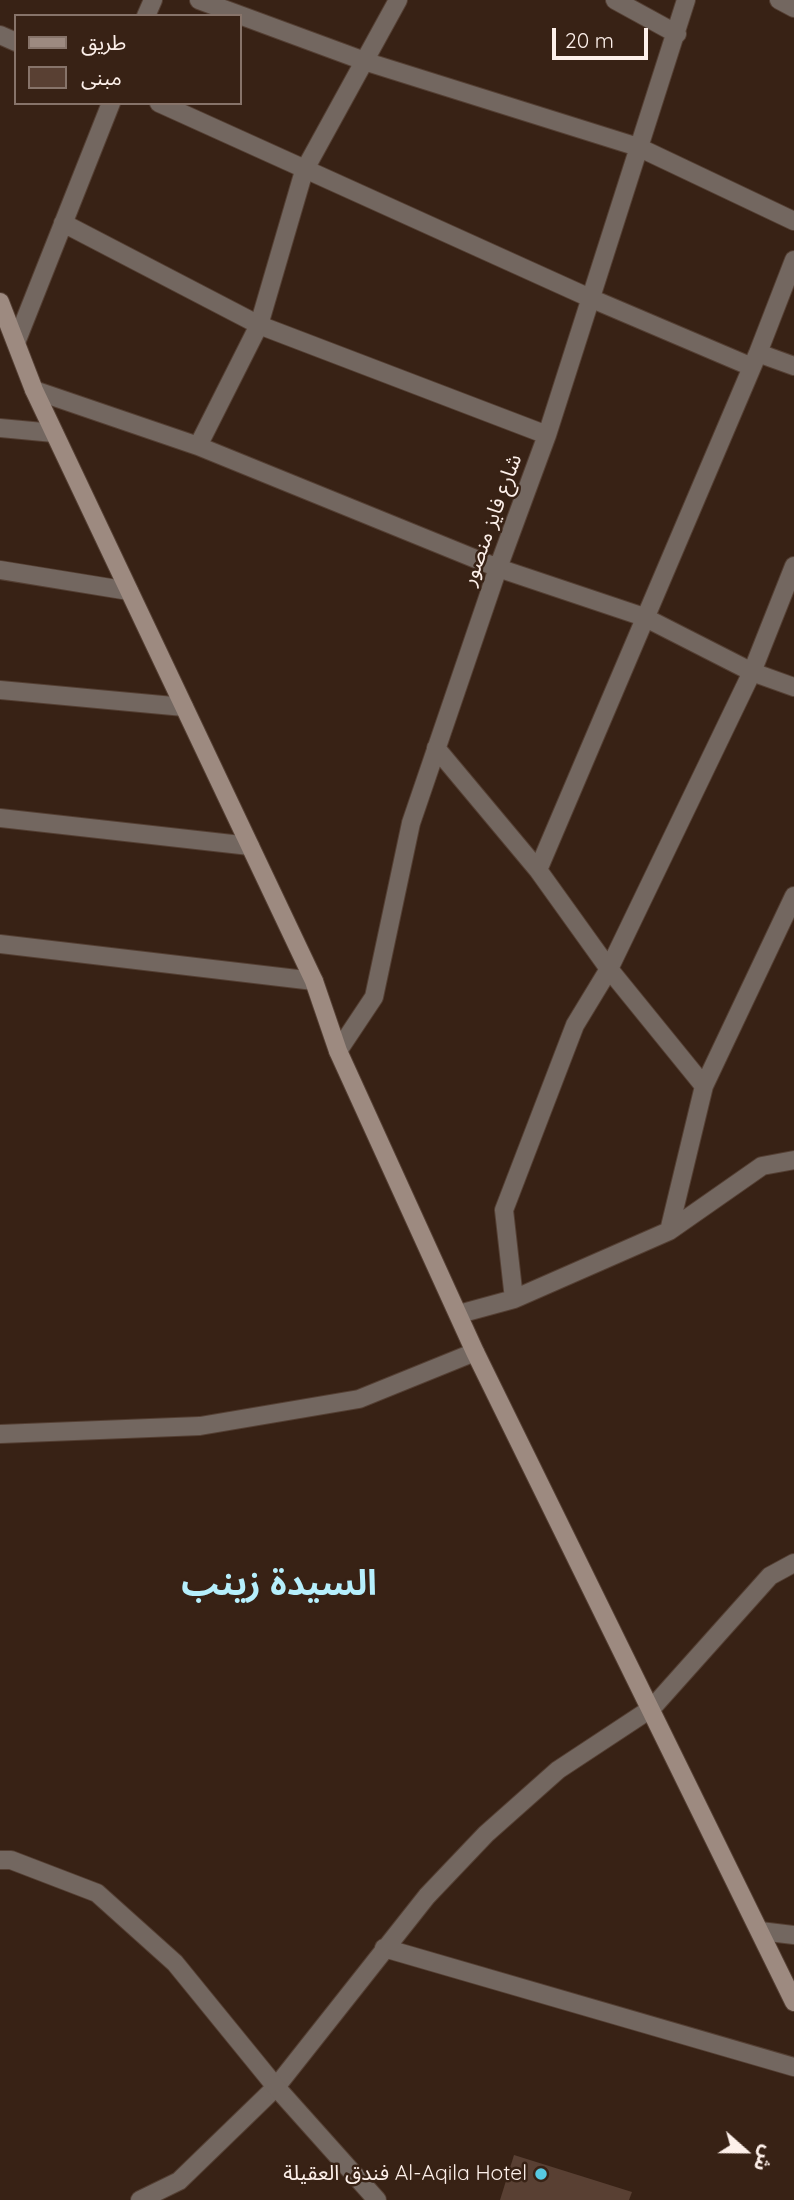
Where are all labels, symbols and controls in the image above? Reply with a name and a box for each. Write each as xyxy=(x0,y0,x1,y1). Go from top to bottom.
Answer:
legend xyxy=(14,14,242,105)
scale bar xyxy=(556,14,652,58)
text: 20 m xyxy=(565,27,614,53)
text: طريق xyxy=(81,29,126,55)
text: مبنى xyxy=(81,64,122,90)
street label: شارع فايز منصور xyxy=(457,451,527,589)
district label: السيدة زينب xyxy=(181,1563,377,1605)
north arrow xyxy=(710,2116,780,2186)
text: ش xyxy=(749,2142,780,2175)
place label: فندق العقيلة Al-Aqila Hotel xyxy=(283,2161,527,2187)
marker: فندق العقيلة Al-Aqila Hotel xyxy=(533,2166,549,2182)

